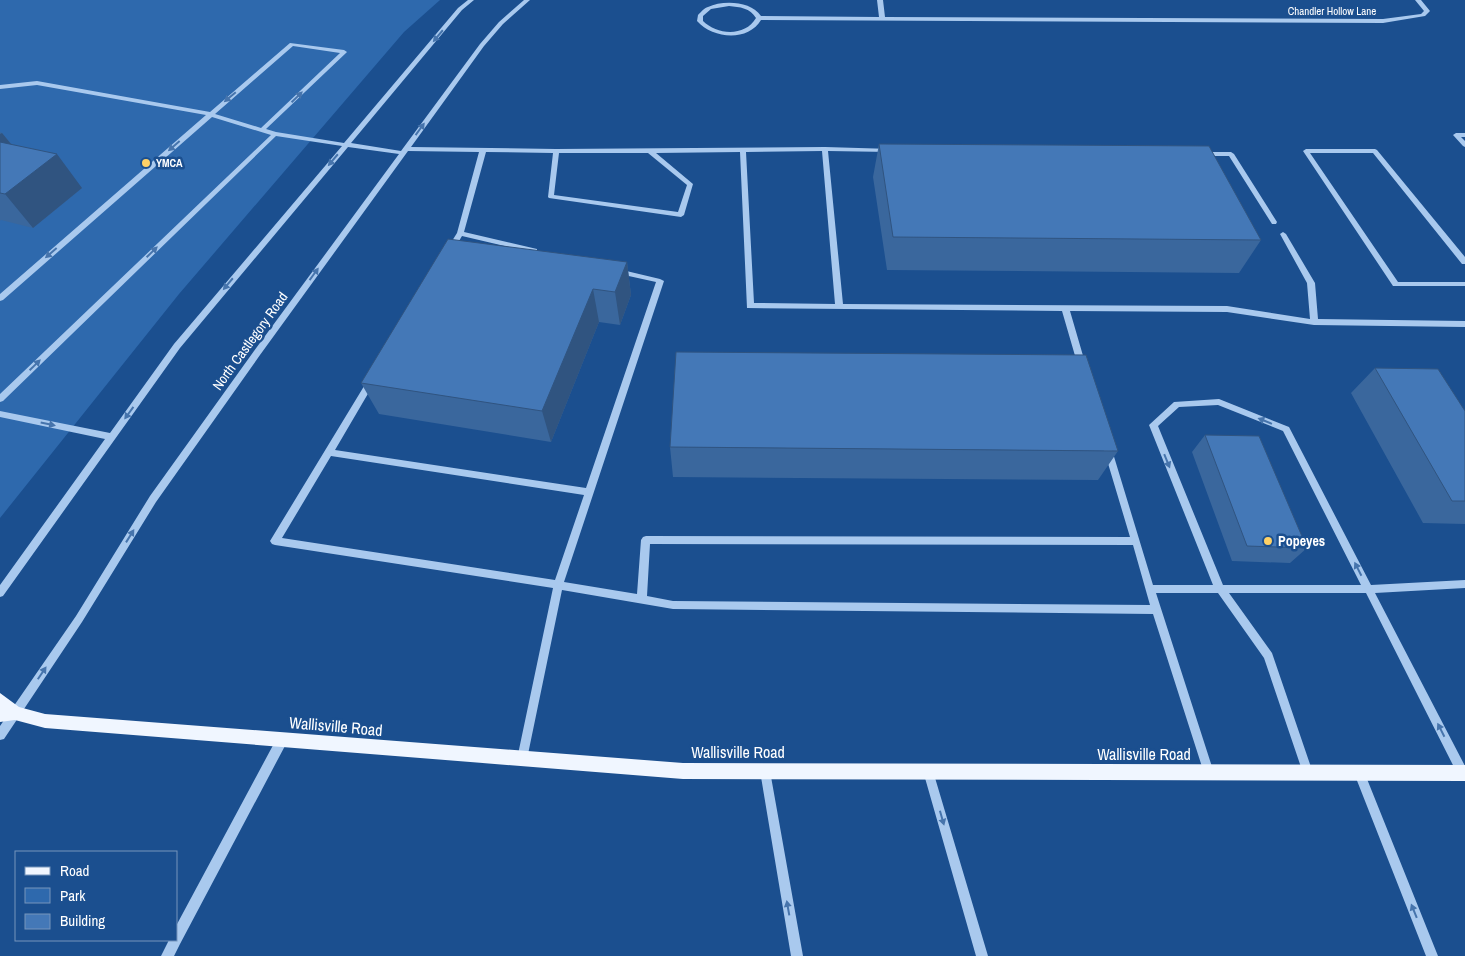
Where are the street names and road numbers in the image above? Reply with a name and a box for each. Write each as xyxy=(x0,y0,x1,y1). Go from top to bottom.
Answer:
street label: Chandler Hollow Lane xyxy=(1288,4,1376,18)
street label: North Castlegory Road xyxy=(208,288,292,394)
street label: Wallisville Road xyxy=(288,711,384,741)
street label: Wallisville Road xyxy=(691,741,785,763)
street label: Wallisville Road xyxy=(1097,743,1191,765)

